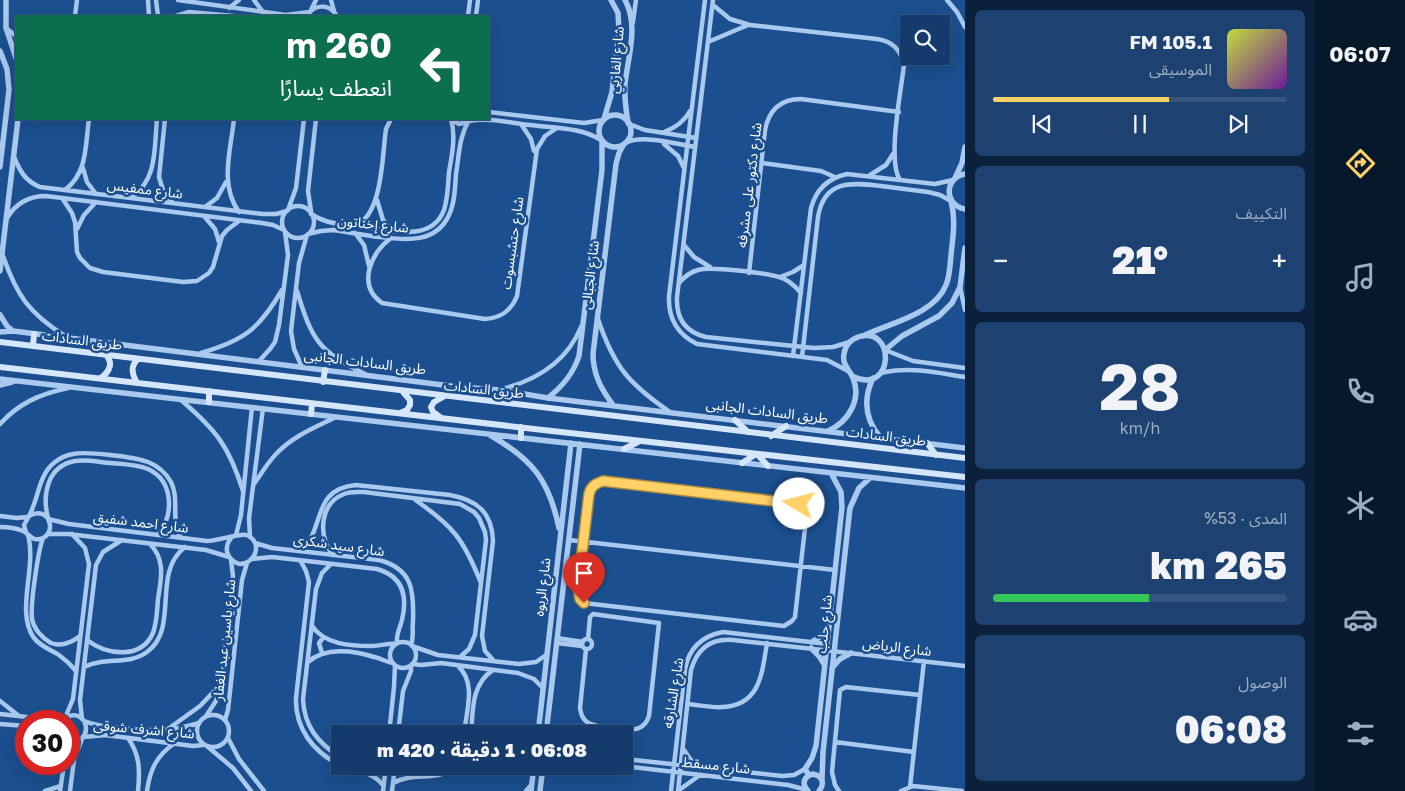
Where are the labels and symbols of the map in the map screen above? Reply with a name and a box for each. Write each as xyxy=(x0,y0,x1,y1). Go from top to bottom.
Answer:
street label: شارع الفاربي xyxy=(604,26,630,95)
street label: شارع دكتور على مشرفه xyxy=(732,121,768,249)
street label: شارع ممفيس xyxy=(106,175,184,205)
street label: شارع حتشبسوت xyxy=(497,195,529,291)
street label: شارع إخناتون xyxy=(336,211,410,239)
street label: شارع الجبالى xyxy=(577,239,605,311)
street label: طريق السادات xyxy=(41,326,123,355)
street label: طريق السادات الجانبى xyxy=(303,346,427,379)
street label: طريق السادات xyxy=(443,376,525,403)
street label: طريق السادات الجانبى xyxy=(705,395,829,428)
street label: طريق السادات xyxy=(845,422,927,451)
position arrow xyxy=(772,477,824,529)
street label: شارع احمد شفيق xyxy=(92,507,190,539)
street label: شارع سيد شكرى xyxy=(292,530,386,562)
pin xyxy=(563,552,605,603)
street label: شارع الربوه xyxy=(529,557,557,618)
street label: شارع ياسين عبد الغفار xyxy=(209,578,241,703)
street label: شارع حلب xyxy=(812,594,838,654)
street label: شارع الرياض xyxy=(861,634,933,662)
street label: شارع الشارقه xyxy=(659,656,689,730)
speed limit sign: 30 xyxy=(15,710,80,775)
street label: شارع اشرف شوقى xyxy=(92,716,195,744)
street label: شارع مسقط xyxy=(681,752,751,780)

